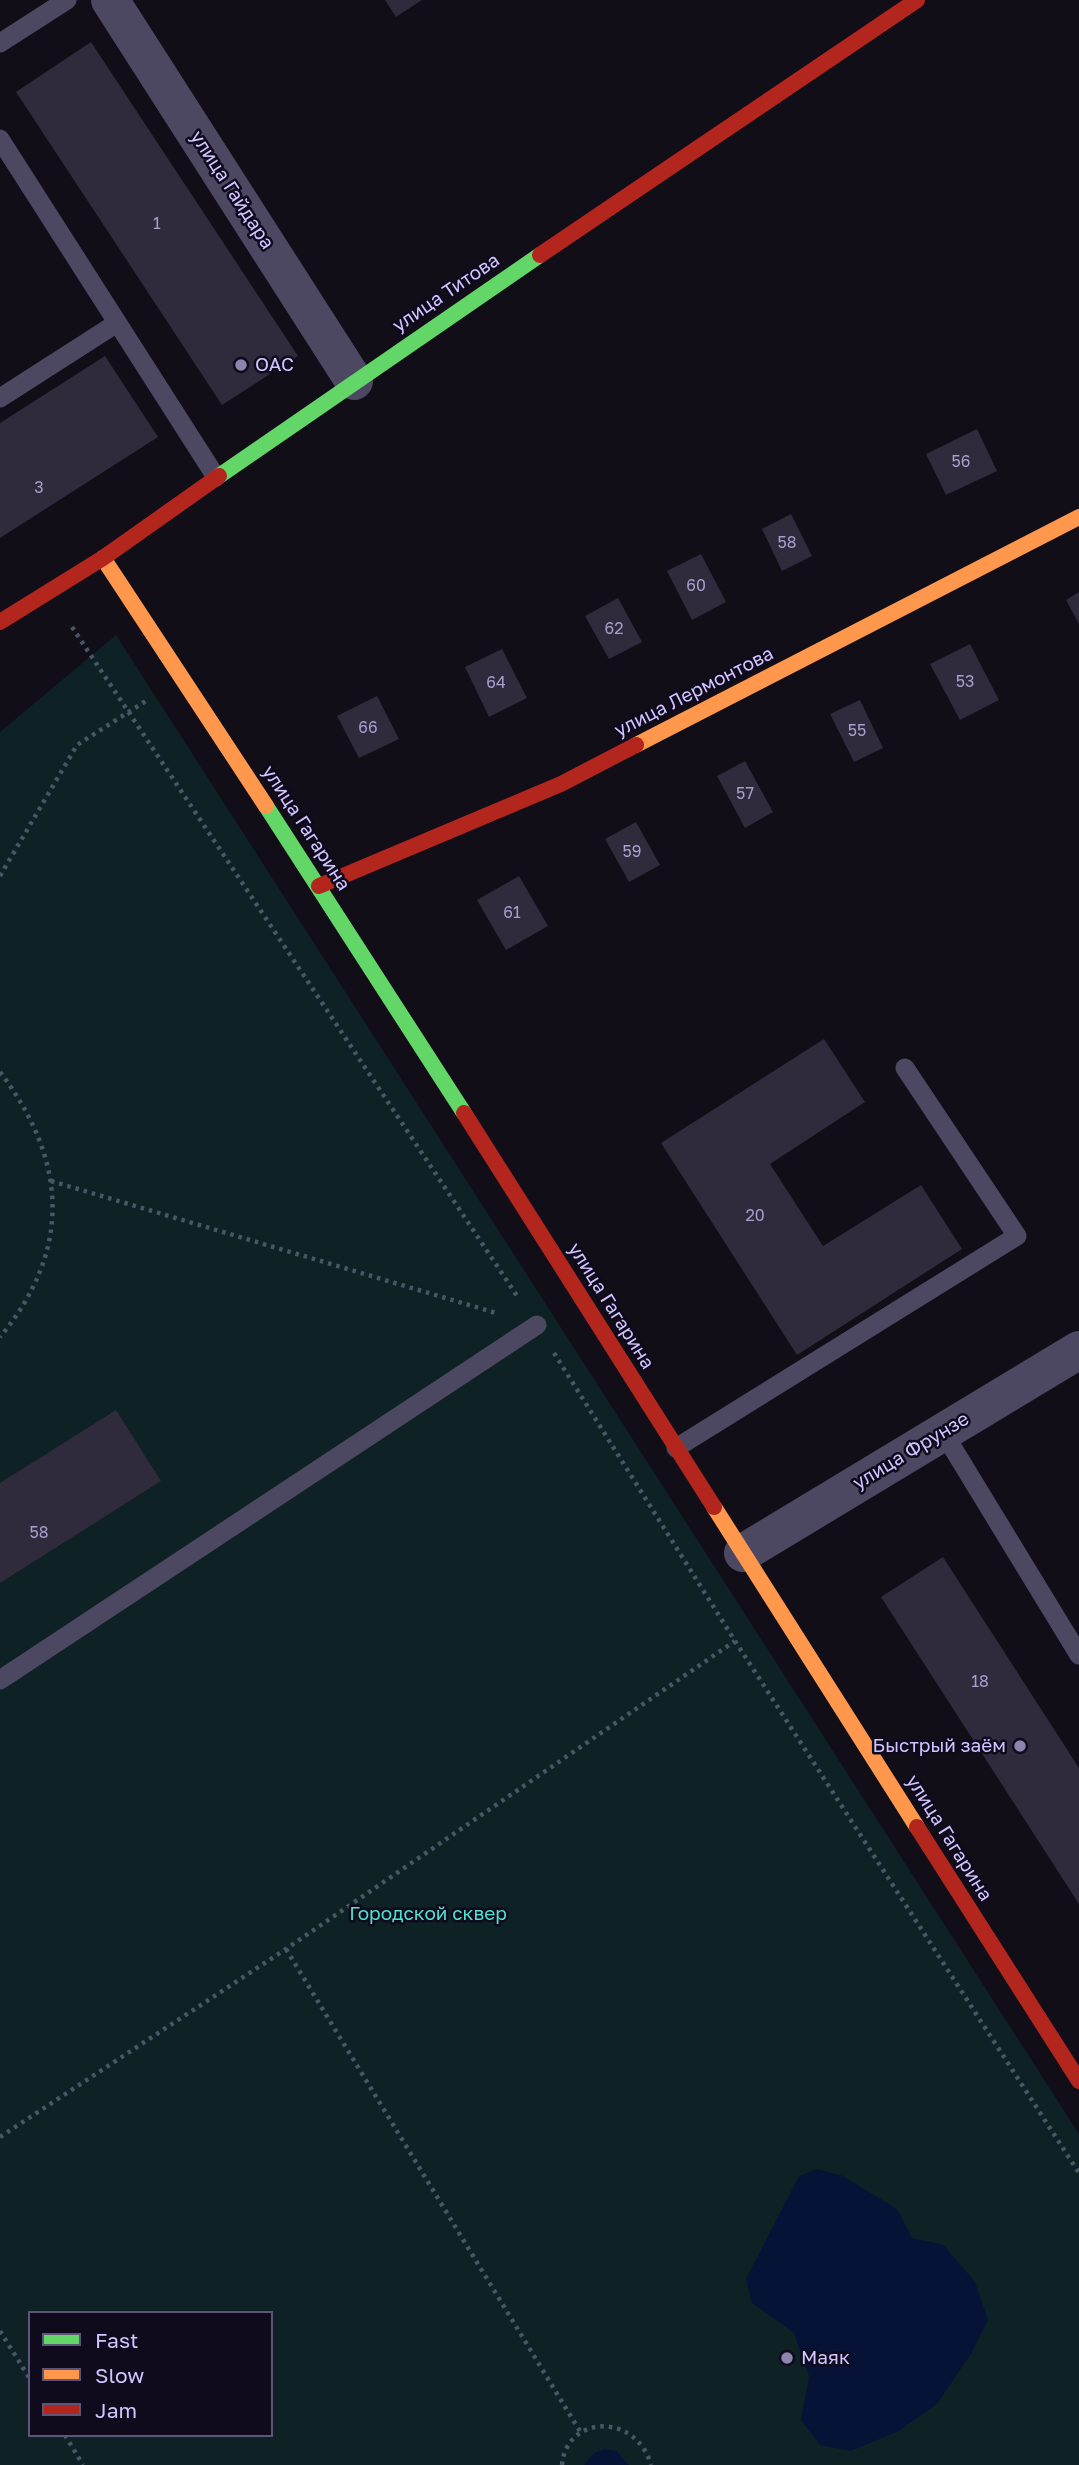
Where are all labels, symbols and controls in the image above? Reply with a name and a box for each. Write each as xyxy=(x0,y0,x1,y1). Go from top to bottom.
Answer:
street label: улица Гайдара xyxy=(185,127,279,253)
house number: 1 xyxy=(153,214,161,234)
street label: улица Титова xyxy=(388,249,504,337)
place label: ОАС xyxy=(255,354,294,376)
marker: ОАС xyxy=(233,357,249,373)
house number: 56 xyxy=(952,452,970,472)
house number: 3 xyxy=(34,478,44,498)
house number: 58 xyxy=(777,533,797,553)
house number: 60 xyxy=(686,576,706,596)
house number: 62 xyxy=(605,619,623,639)
street label: улица Лермонтова xyxy=(611,642,777,742)
house number: 53 xyxy=(956,672,974,692)
house number: 64 xyxy=(486,673,506,693)
house number: 66 xyxy=(358,718,378,738)
house number: 55 xyxy=(848,721,866,741)
street label: улица Гагарина xyxy=(257,761,355,895)
house number: 57 xyxy=(736,784,754,804)
house number: 59 xyxy=(623,842,641,862)
house number: 61 xyxy=(503,903,521,923)
house number: 20 xyxy=(745,1206,765,1226)
street label: улица Гагарина xyxy=(563,1239,659,1373)
street label: улица Фрунзе xyxy=(849,1407,973,1495)
house number: 58 xyxy=(29,1523,49,1543)
house number: 18 xyxy=(971,1672,989,1692)
place label: Быстрый заём xyxy=(873,1735,1006,1757)
marker: Быстрый заём xyxy=(1012,1738,1028,1754)
street label: улица Гагарина xyxy=(901,1771,997,1905)
park label: Городской сквер xyxy=(349,1903,507,1925)
legend xyxy=(28,2311,273,2437)
text: Fast xyxy=(95,2327,138,2353)
place label: Маяк xyxy=(801,2347,850,2369)
marker: Маяк xyxy=(779,2350,795,2366)
text: Slow xyxy=(95,2362,144,2388)
text: Jam xyxy=(95,2397,137,2423)

